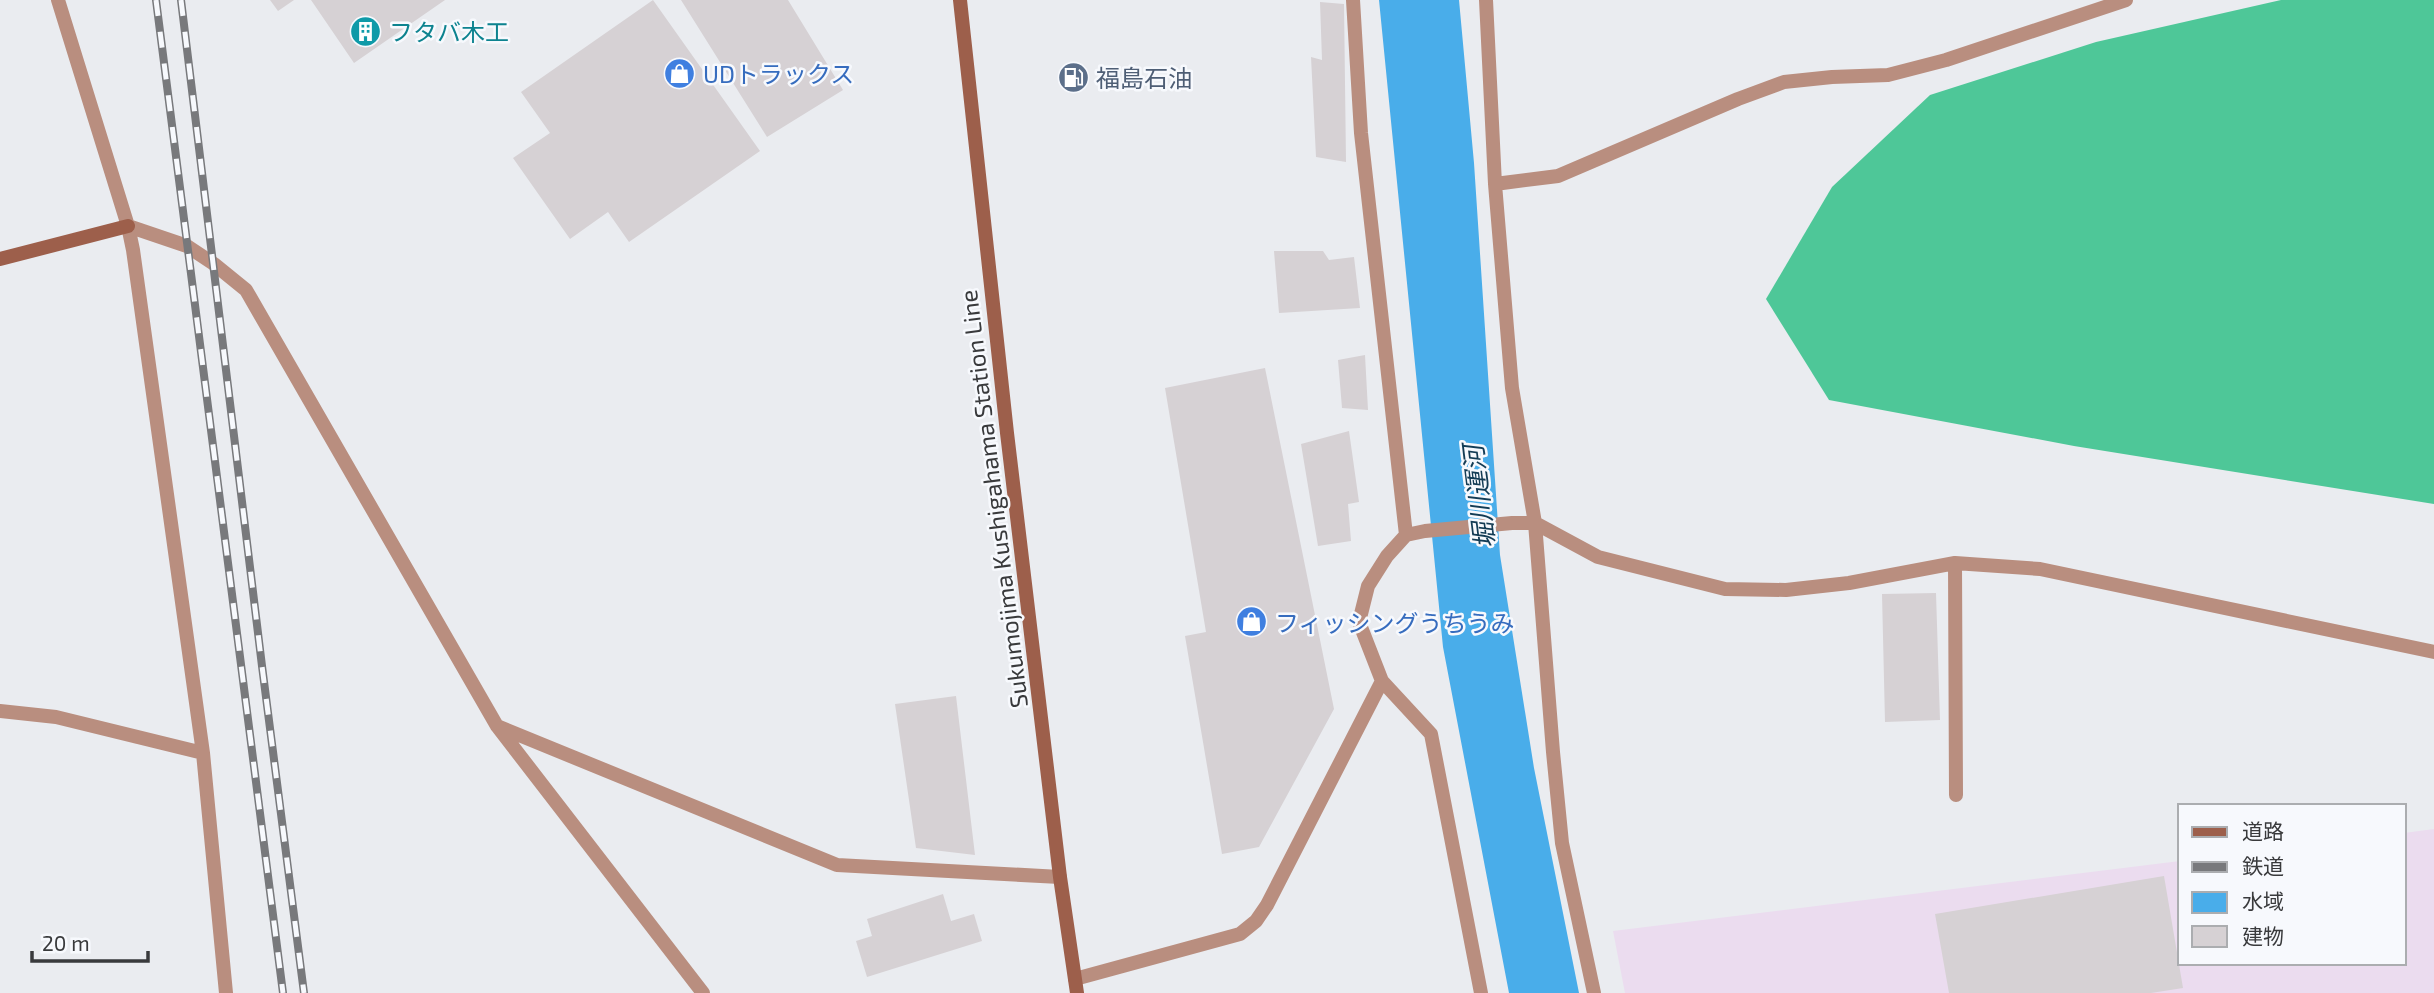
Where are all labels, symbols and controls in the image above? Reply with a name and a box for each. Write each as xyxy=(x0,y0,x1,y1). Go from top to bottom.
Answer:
building icon: フタバ木工 xyxy=(349,14,383,48)
place label: フタバ木工 xyxy=(389,17,509,46)
shop icon: UDトラックス xyxy=(663,56,697,90)
place label: UDトラックス xyxy=(703,59,854,88)
fuel station icon: 福島石油 xyxy=(1056,60,1090,94)
place label: 福島石油 xyxy=(1096,63,1192,92)
street label: Sukumojima Kushigahama Station Line xyxy=(953,288,1033,710)
water label: 堀川運河 xyxy=(1456,439,1500,551)
shop icon: フィッシングうちうみ xyxy=(1235,605,1269,639)
place label: フィッシングうちうみ xyxy=(1275,608,1515,637)
legend xyxy=(2178,804,2406,965)
text: 道路 xyxy=(2242,818,2284,843)
text: 鉄道 xyxy=(2242,853,2284,878)
text: 水域 xyxy=(2242,888,2284,913)
scale bar xyxy=(32,920,147,964)
text: 建物 xyxy=(2242,923,2284,948)
text: 20 m xyxy=(42,930,90,955)

